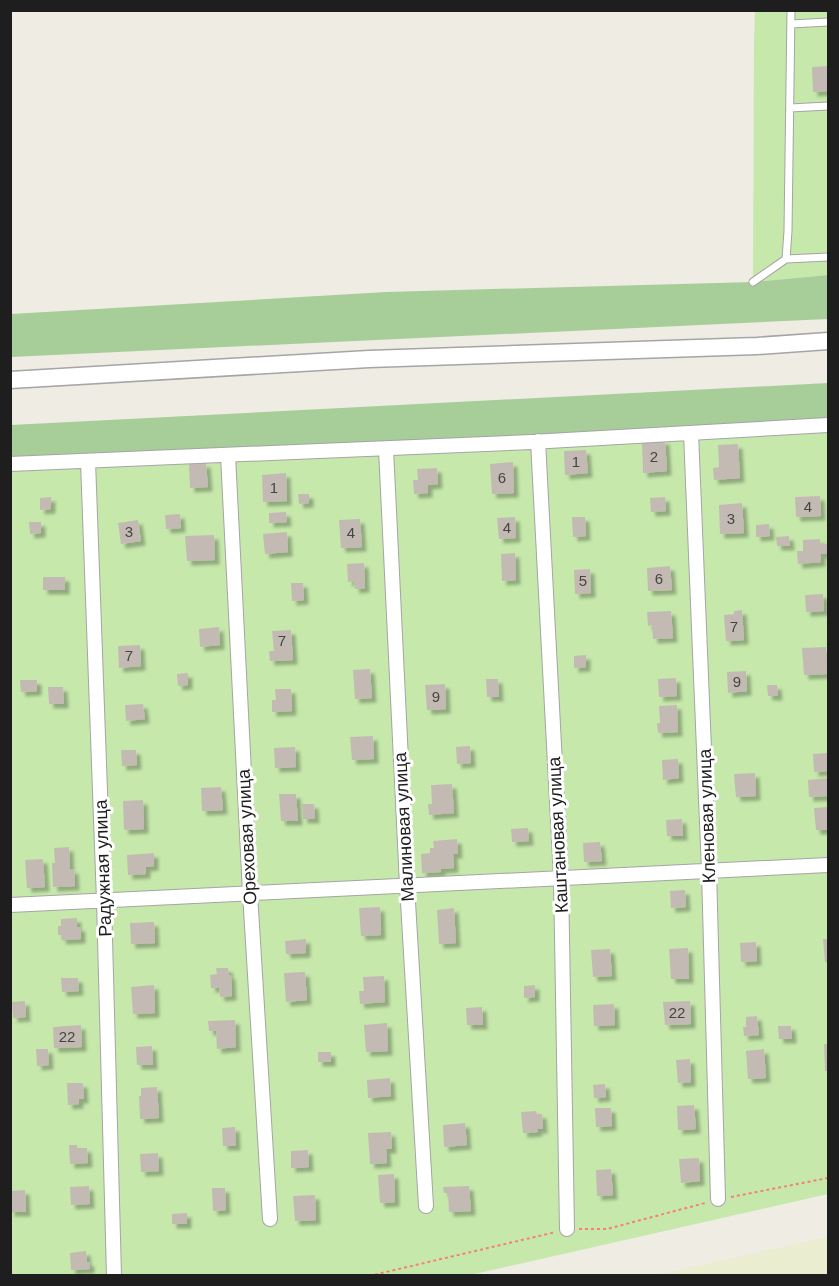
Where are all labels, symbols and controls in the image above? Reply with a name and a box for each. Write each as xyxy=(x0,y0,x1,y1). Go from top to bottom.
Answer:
house number: 2 xyxy=(650,448,658,465)
house number: 1 xyxy=(572,453,580,470)
house number: 6 xyxy=(498,469,506,486)
house number: 1 xyxy=(270,479,278,496)
house number: 4 xyxy=(804,498,812,515)
house number: 3 xyxy=(727,510,735,527)
house number: 4 xyxy=(503,519,511,536)
house number: 3 xyxy=(125,523,133,540)
house number: 4 xyxy=(347,524,355,541)
house number: 6 xyxy=(655,570,663,587)
house number: 5 xyxy=(579,572,587,589)
house number: 7 xyxy=(730,618,738,635)
house number: 7 xyxy=(278,632,286,649)
house number: 7 xyxy=(125,647,133,664)
house number: 9 xyxy=(733,673,741,690)
house number: 9 xyxy=(432,688,440,705)
street label: Кленовая улица xyxy=(695,747,719,884)
street label: Малиновая улица xyxy=(390,751,418,902)
street label: Каштановая улица xyxy=(544,755,572,914)
street label: Ореховая улица xyxy=(233,768,261,905)
street label: Радужная улица xyxy=(91,798,115,937)
house number: 22 xyxy=(669,1004,685,1021)
house number: 22 xyxy=(59,1028,75,1045)

